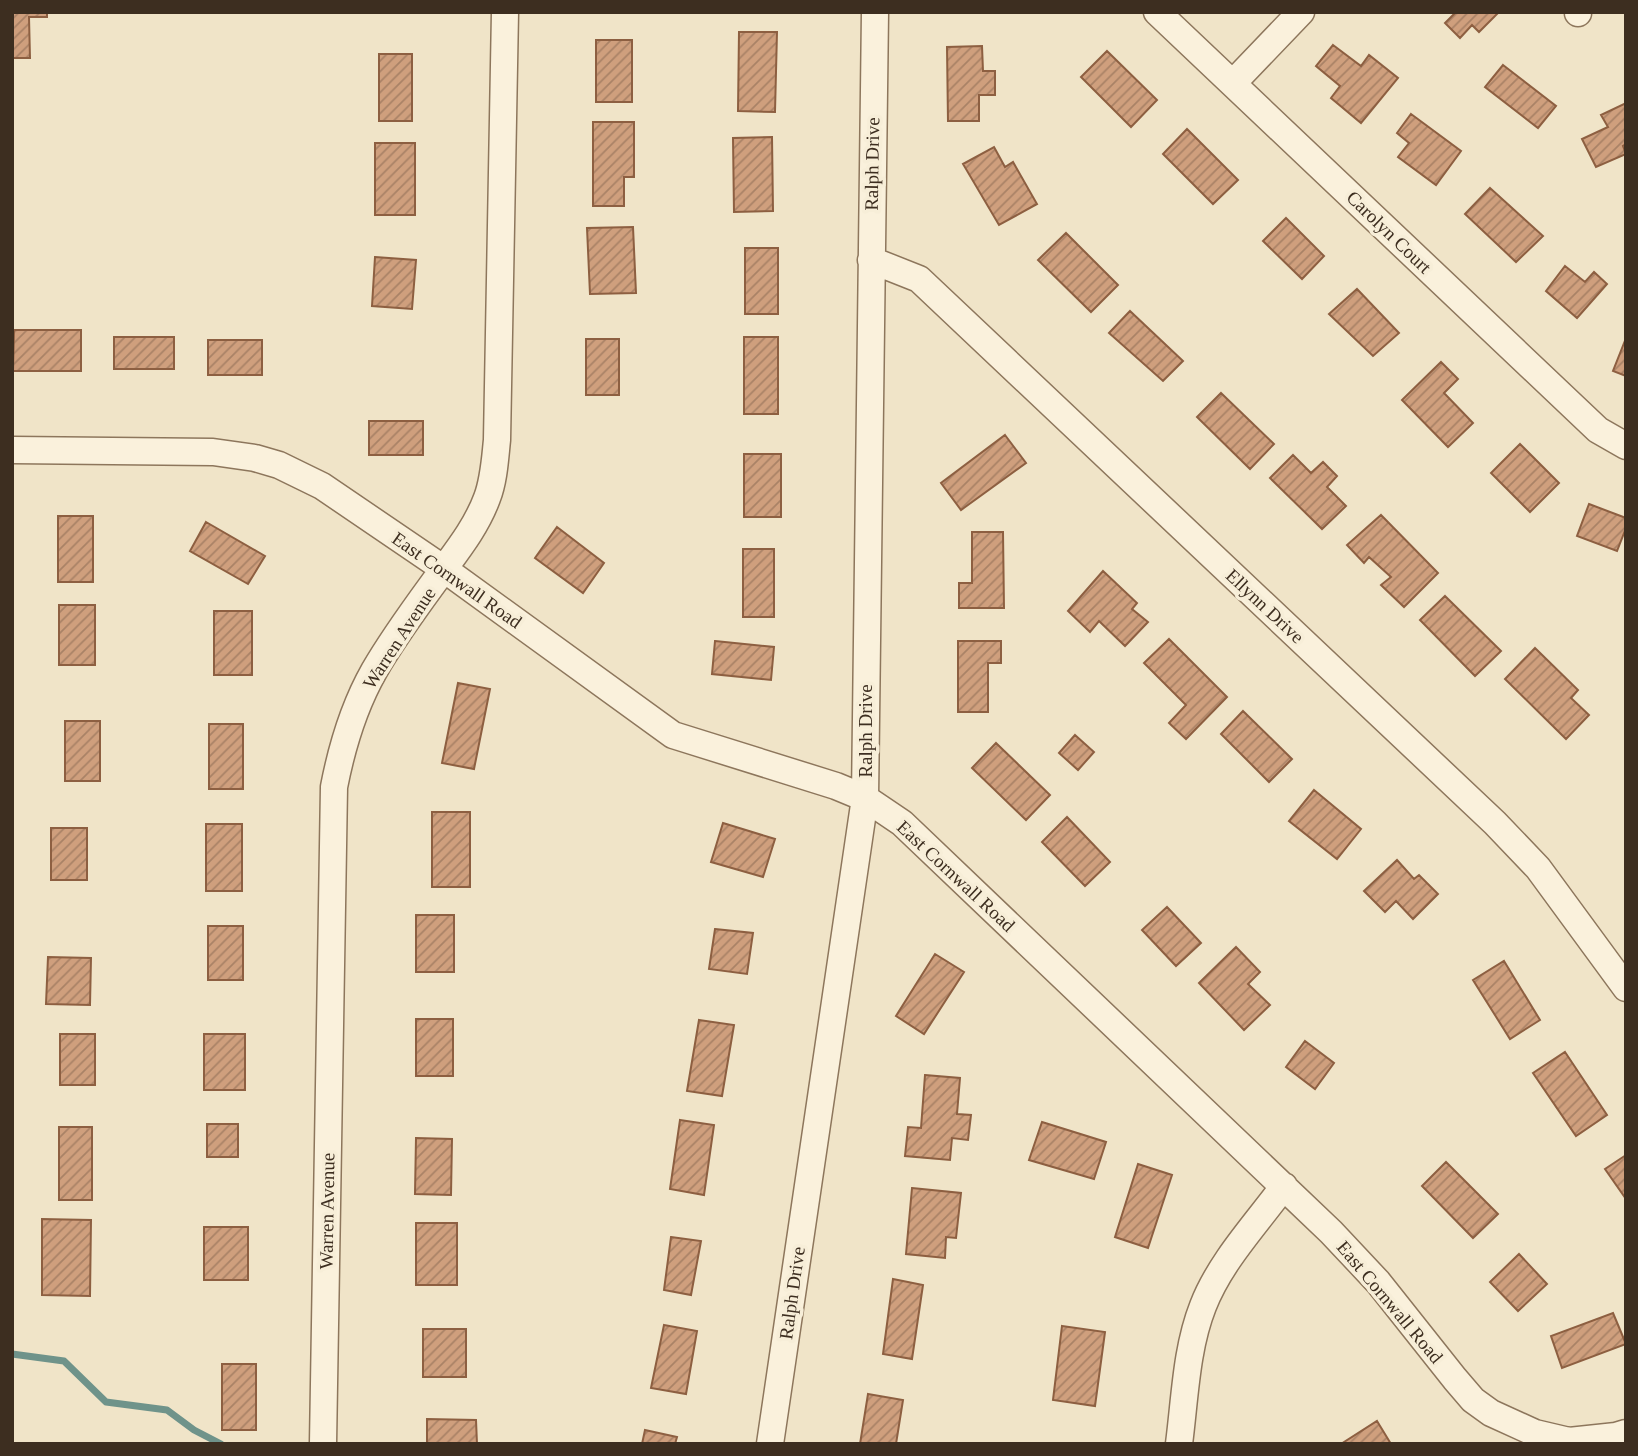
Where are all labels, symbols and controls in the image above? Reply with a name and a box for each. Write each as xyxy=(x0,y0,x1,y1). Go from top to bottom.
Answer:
street label: Ralph Drive xyxy=(861,117,883,211)
street label: Carolyn Court xyxy=(1342,187,1436,278)
street label: East Cornwall Road xyxy=(388,528,526,633)
street label: Ellynn Drive xyxy=(1222,565,1308,647)
street label: Warren Avenue xyxy=(358,583,440,693)
street label: Ralph Drive xyxy=(855,684,876,778)
street label: East Cornwall Road xyxy=(893,816,1019,936)
street label: Warren Avenue xyxy=(315,1152,339,1270)
street label: East Cornwall Road xyxy=(1333,1237,1448,1368)
street label: Ralph Drive xyxy=(775,1245,809,1341)

